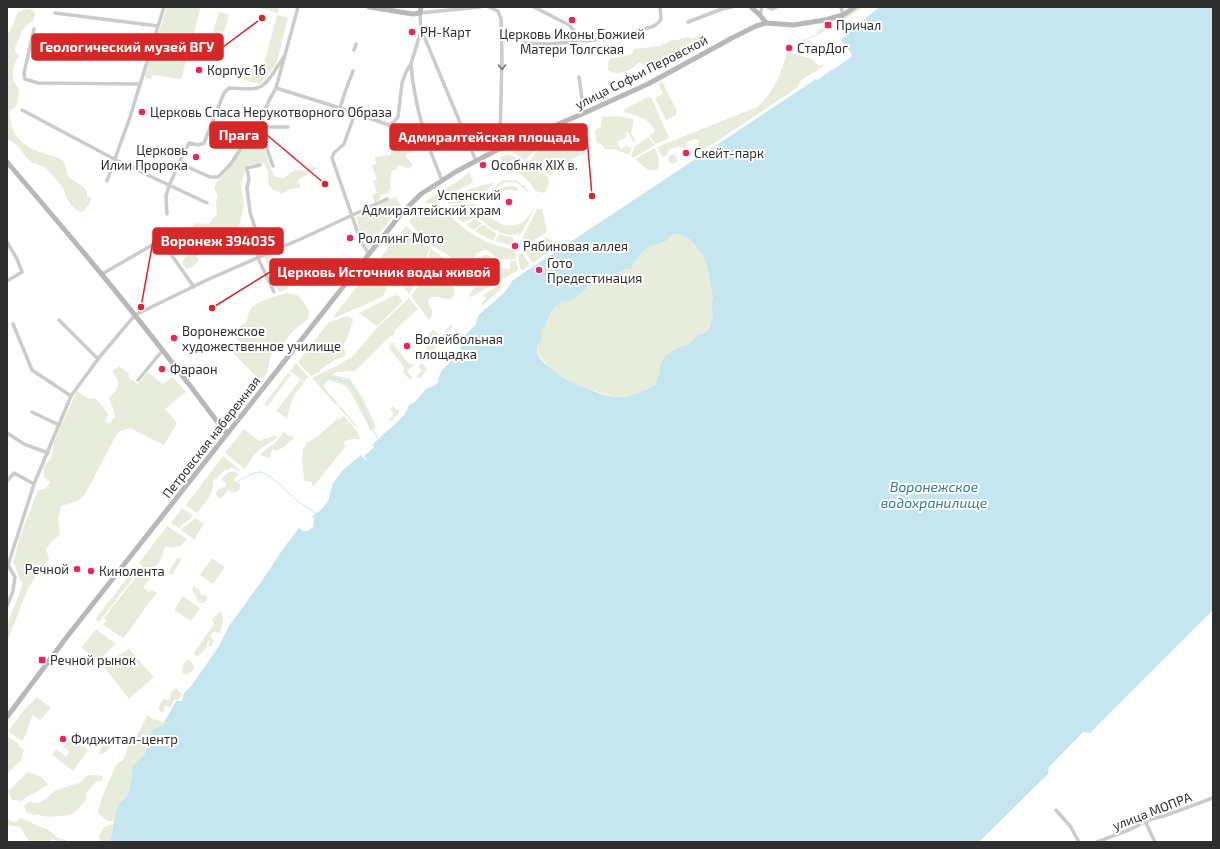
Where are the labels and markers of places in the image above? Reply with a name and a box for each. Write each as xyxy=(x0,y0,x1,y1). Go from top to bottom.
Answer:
marker: Церковь Иконы Божией Матери Толгская xyxy=(567,15,577,25)
place label: Причал xyxy=(836,17,881,33)
marker: Причал xyxy=(823,20,833,30)
place label: РН-Карт xyxy=(420,24,472,40)
place label: Церковь Иконы Божией Матери Толгская xyxy=(499,26,645,57)
marker: РН-Карт xyxy=(407,27,417,37)
callout: Геологический музей ВГУ xyxy=(32,34,223,60)
place label: СтарДог xyxy=(797,40,848,56)
marker: СтарДог xyxy=(784,43,794,53)
place label: Корпус 1б xyxy=(207,62,266,78)
marker: Корпус 1б xyxy=(194,65,204,75)
place label: Церковь Спаса Нерукотворного Образа xyxy=(150,104,392,120)
marker: Церковь Спаса Нерукотворного Образа xyxy=(137,107,147,117)
callout: Прага xyxy=(210,122,267,148)
callout: Адмиралтейская площадь xyxy=(390,124,587,150)
place label: Церковь Илии Пророка xyxy=(101,142,188,173)
place label: Скейт-парк xyxy=(694,145,764,161)
marker: Скейт-парк xyxy=(681,148,691,158)
marker: Церковь Илии Пророка xyxy=(191,152,201,162)
place label: Особняк XIX в. xyxy=(491,157,578,173)
marker: Особняк XIX в. xyxy=(478,160,488,170)
place label: Успенский Адмиралтейский храм xyxy=(362,187,501,218)
marker: Успенский Адмиралтейский храм xyxy=(504,197,514,207)
callout: Воронеж 394035 xyxy=(153,228,283,254)
place label: Роллинг Мото xyxy=(358,230,444,246)
marker: Роллинг Мото xyxy=(345,233,355,243)
place label: Рябиновая аллея xyxy=(523,238,628,254)
marker: Рябиновая аллея xyxy=(510,241,520,251)
place label: Гото Предестинация xyxy=(547,255,642,286)
callout: Церковь Источник воды живой xyxy=(270,259,499,285)
marker: Гото Предестинация xyxy=(534,265,544,275)
place label: Воронежское художественное училище xyxy=(182,323,341,354)
place label: Волейбольная площадка xyxy=(415,331,503,362)
marker: Воронежское художественное училище xyxy=(169,333,179,343)
marker: Волейбольная площадка xyxy=(402,341,412,351)
place label: Фараон xyxy=(170,361,218,377)
marker: Фараон xyxy=(157,364,167,374)
place label: Речной xyxy=(25,561,69,577)
place label: Кинолента xyxy=(99,563,165,579)
marker: Речной xyxy=(72,564,82,574)
marker: Кинолента xyxy=(86,566,96,576)
place label: Речной рынок xyxy=(50,652,136,668)
marker: Речной рынок xyxy=(37,655,47,665)
place label: Фиджитал-центр xyxy=(71,731,178,747)
marker: Фиджитал-центр xyxy=(58,734,68,744)

